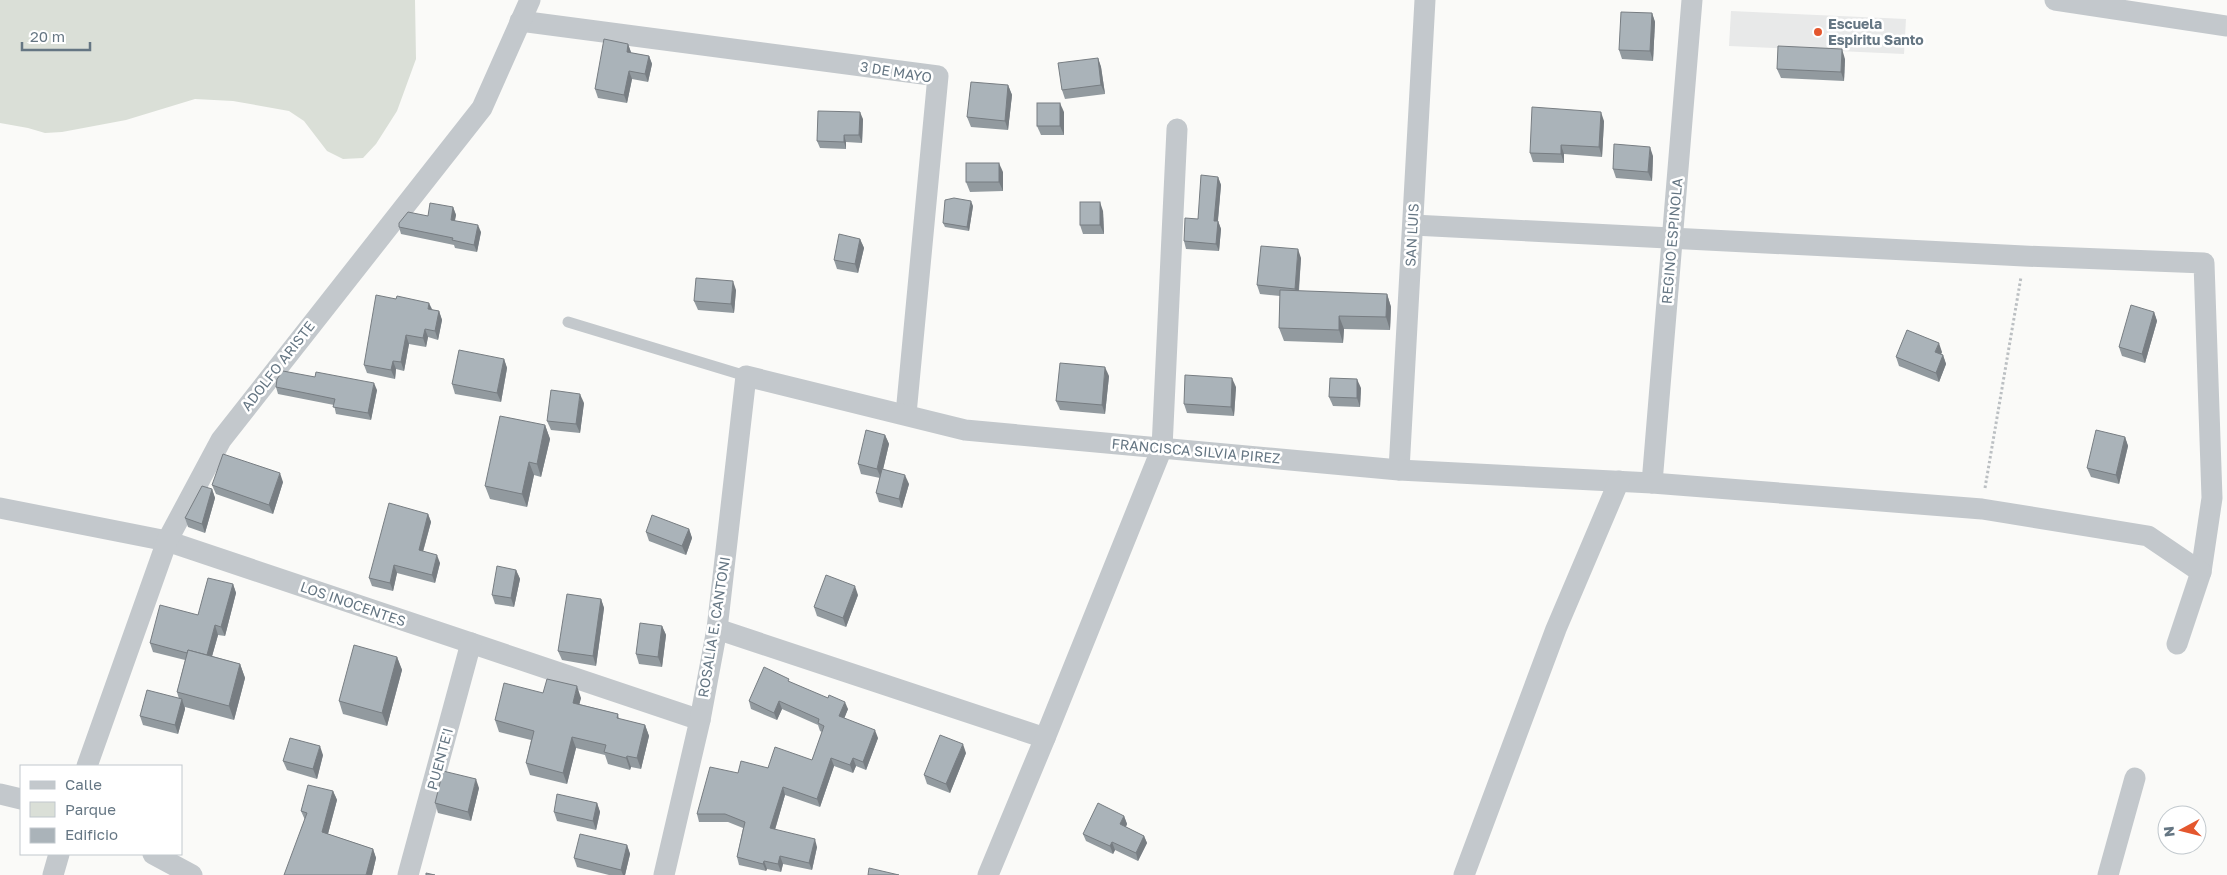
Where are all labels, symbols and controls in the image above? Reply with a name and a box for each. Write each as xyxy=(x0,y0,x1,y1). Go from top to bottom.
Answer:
place label: Escuela Espiritu Santo xyxy=(1828,15,1924,48)
scale bar xyxy=(22,20,90,52)
marker: Escuela Espiritu Santo xyxy=(1812,26,1824,38)
text: 20 m xyxy=(30,27,65,45)
street label: 3 DE MAYO xyxy=(859,57,933,86)
street label: REGINO ESPINOLA xyxy=(1658,177,1686,305)
street label: SAN LUIS xyxy=(1401,203,1422,267)
street label: ADOLFO ARISTE xyxy=(237,318,318,414)
street label: FRANCISCA SILVIA PIREZ xyxy=(1111,435,1281,466)
street label: ROSALIA E. CANTONI xyxy=(694,555,733,699)
street label: LOS INOCENTES xyxy=(298,578,408,630)
street label: PUENTE'I xyxy=(423,726,456,792)
legend xyxy=(20,765,182,855)
text: Calle xyxy=(65,775,102,793)
text: Parque xyxy=(65,800,116,818)
north arrow xyxy=(2157,805,2207,855)
text: Edificio xyxy=(65,825,118,843)
text: N xyxy=(2160,825,2178,838)

